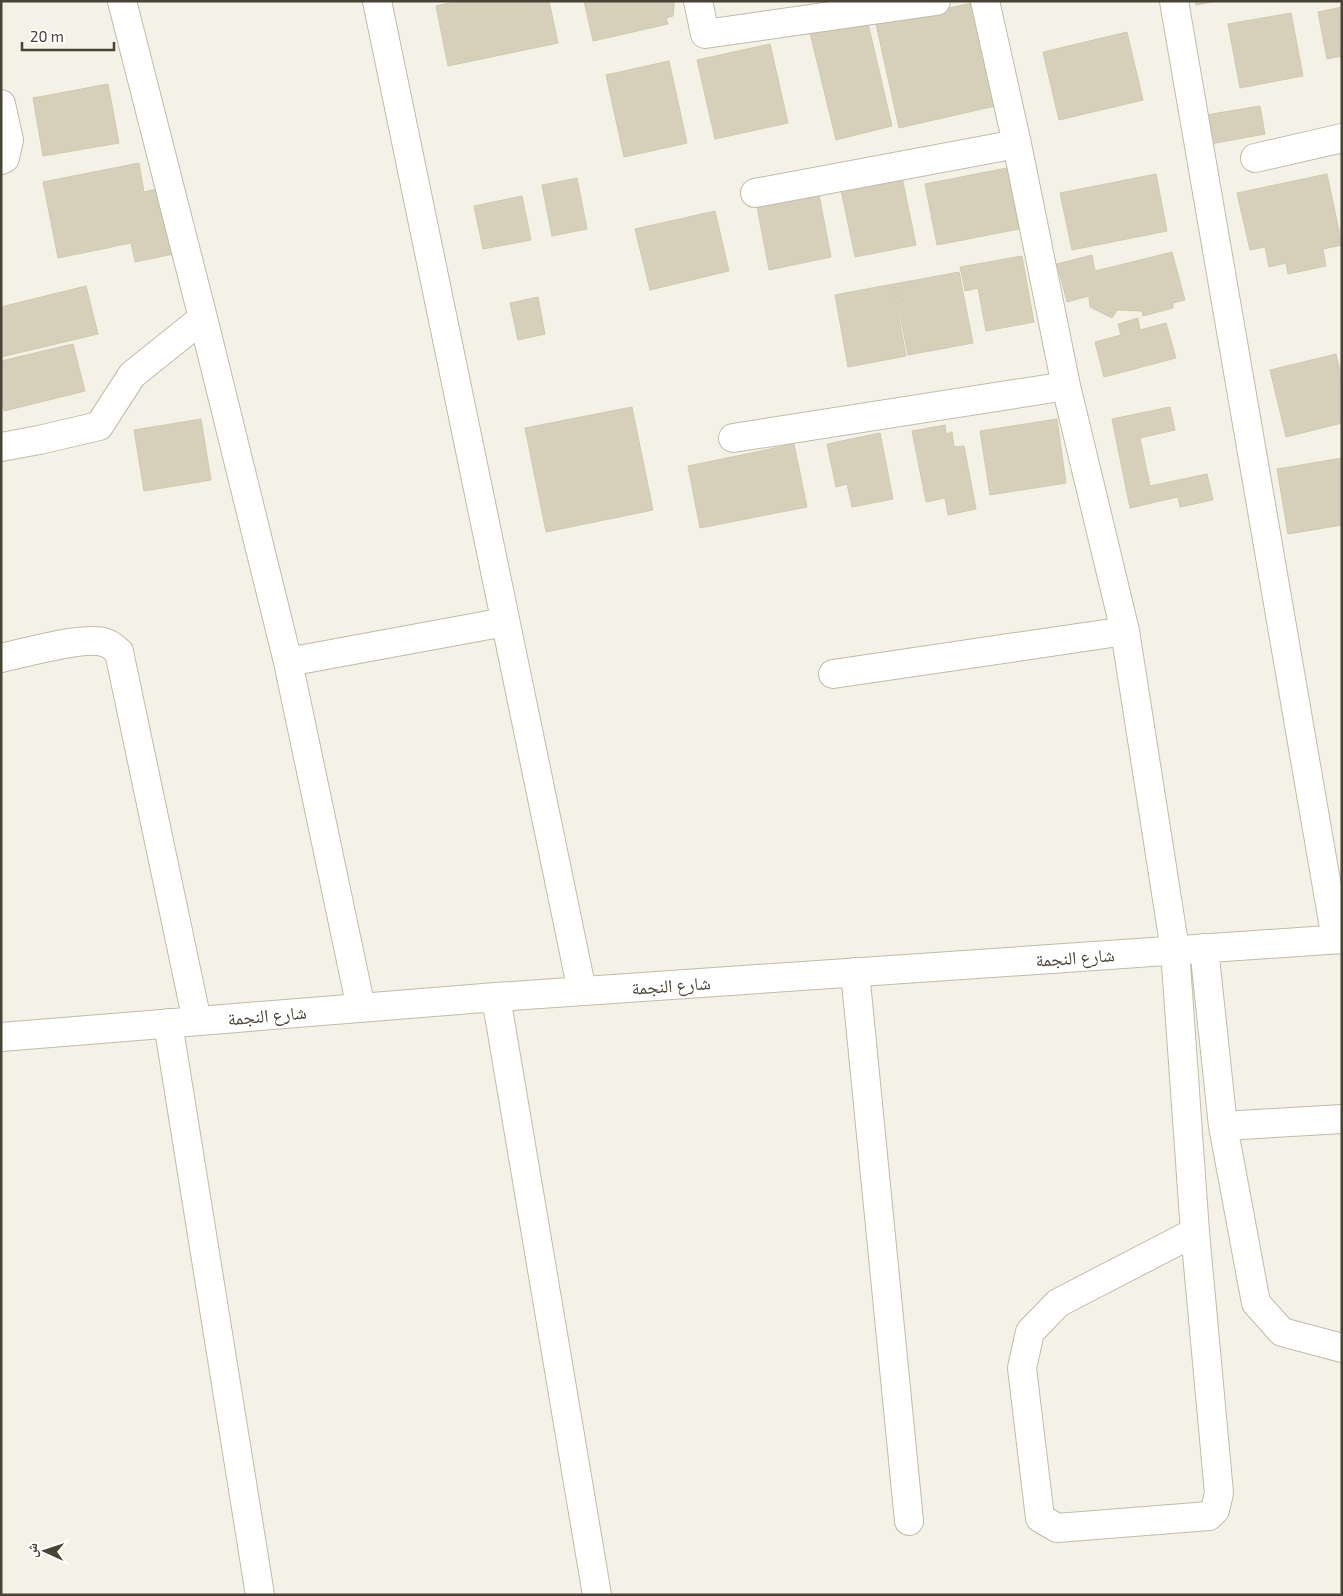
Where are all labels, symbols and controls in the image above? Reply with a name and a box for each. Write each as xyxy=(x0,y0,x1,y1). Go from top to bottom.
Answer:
scale bar xyxy=(22,20,115,52)
text: 20 m xyxy=(30,27,64,45)
street label: شارع النجمة xyxy=(1035,943,1115,972)
street label: شارع النجمة xyxy=(631,971,711,1000)
street label: شارع النجمة xyxy=(227,1001,307,1030)
north arrow xyxy=(20,1526,70,1576)
text: ش xyxy=(23,1542,41,1558)

